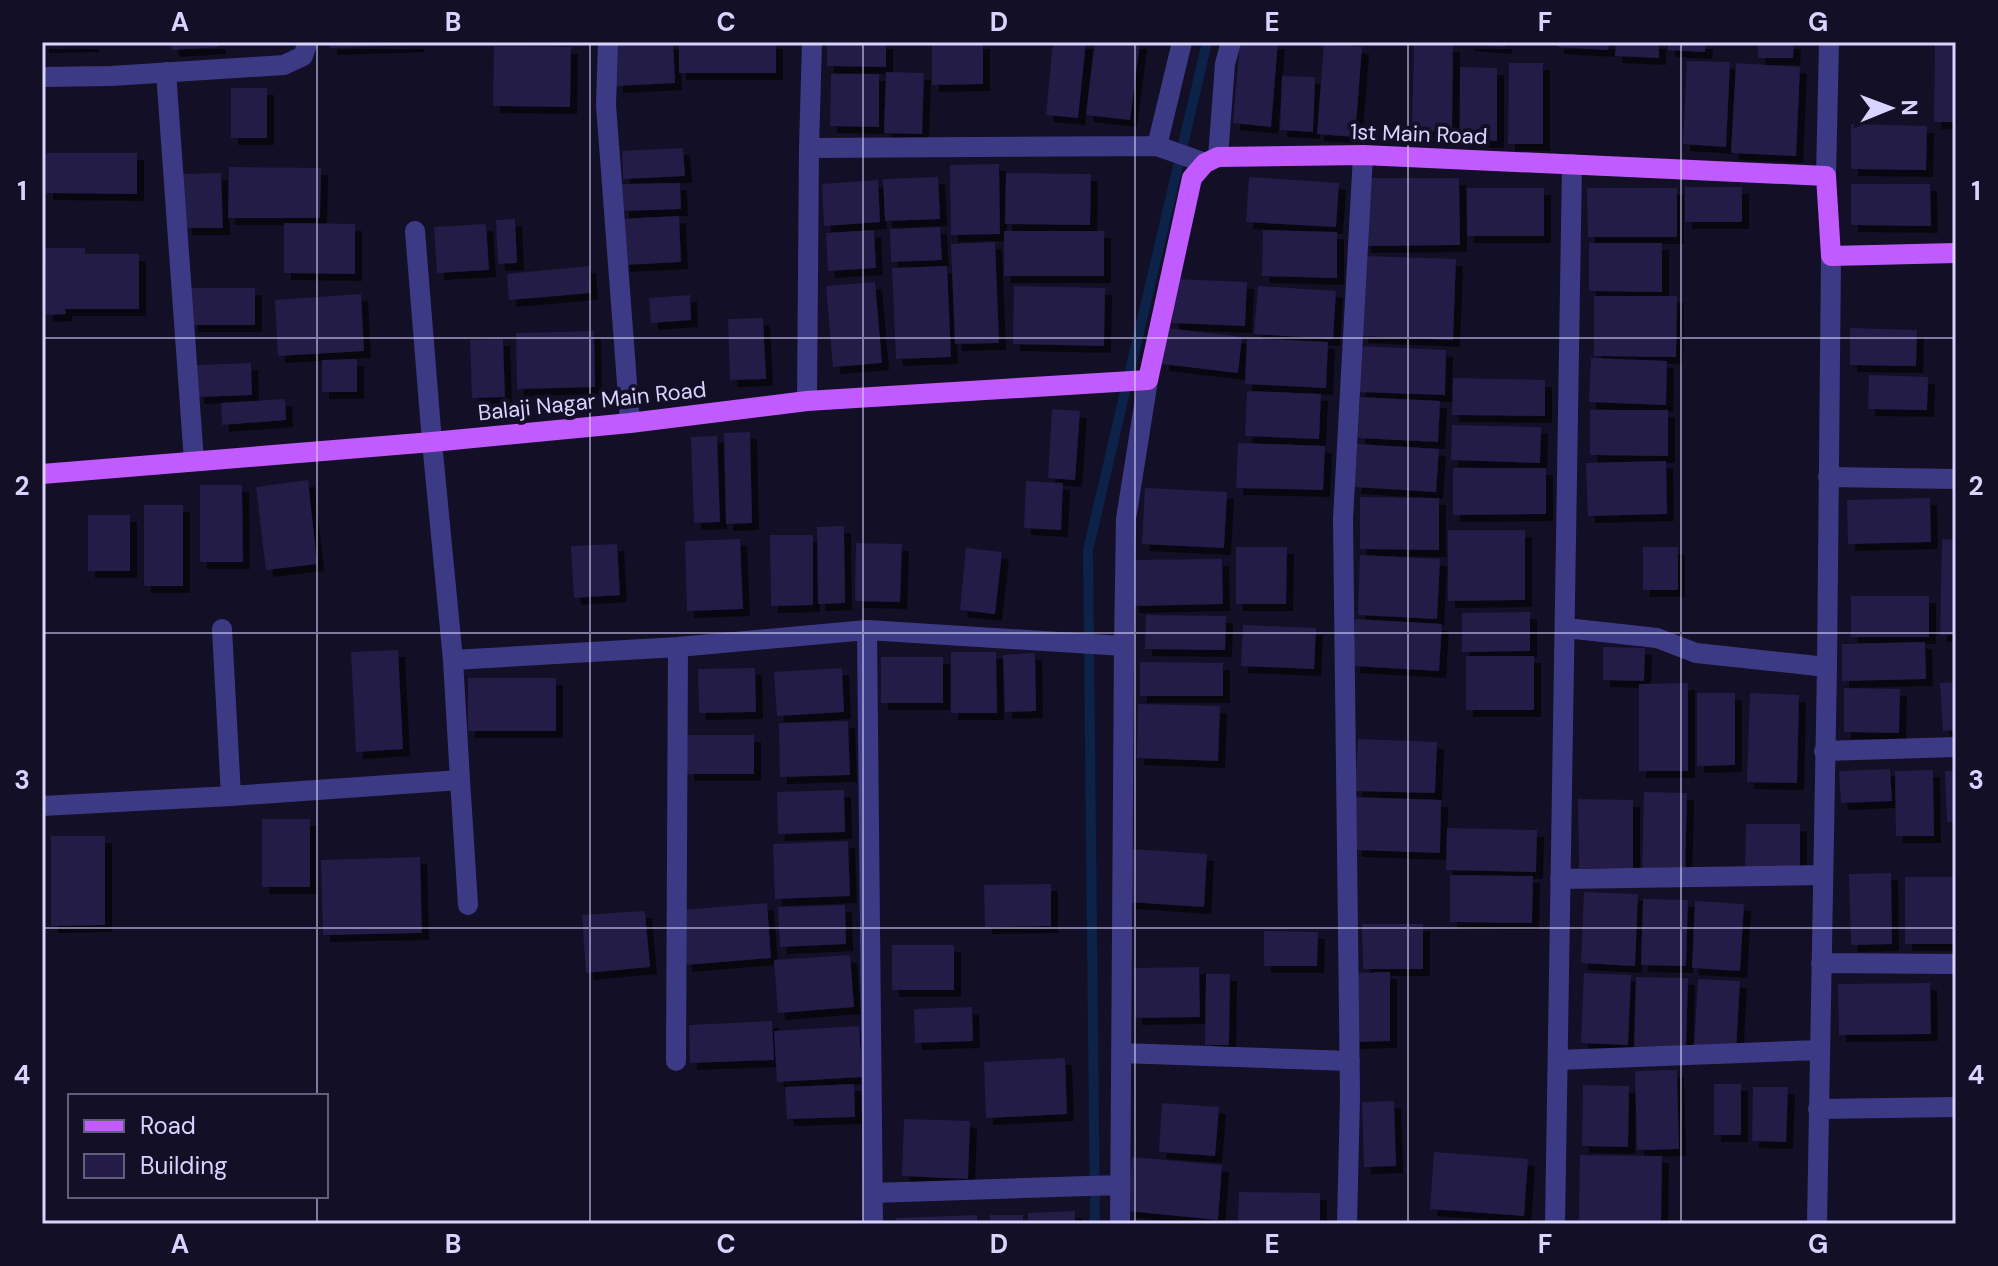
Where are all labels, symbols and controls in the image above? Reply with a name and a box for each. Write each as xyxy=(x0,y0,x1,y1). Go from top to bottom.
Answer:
text: A xyxy=(171,5,189,39)
text: B xyxy=(445,5,461,39)
text: C xyxy=(716,5,736,39)
text: D xyxy=(990,5,1008,39)
text: E xyxy=(1264,5,1280,39)
text: F xyxy=(1538,5,1552,39)
text: G xyxy=(1808,5,1828,39)
north arrow xyxy=(1850,68,1930,148)
text: N xyxy=(1895,99,1924,116)
street label: 1st Main Road xyxy=(1350,117,1488,151)
text: 1 xyxy=(17,174,27,208)
text: 1 xyxy=(1971,174,1981,208)
street label: Balaji Nagar Main Road xyxy=(476,375,708,427)
text: 2 xyxy=(14,469,30,503)
text: 2 xyxy=(1968,469,1984,503)
text: 3 xyxy=(14,763,30,797)
text: 3 xyxy=(1968,763,1984,797)
text: 4 xyxy=(14,1058,30,1092)
text: 4 xyxy=(1968,1058,1984,1092)
legend xyxy=(68,1094,328,1198)
text: Road xyxy=(140,1110,196,1141)
text: Building xyxy=(140,1150,227,1181)
text: A xyxy=(171,1227,189,1261)
text: B xyxy=(445,1227,461,1261)
text: C xyxy=(716,1227,736,1261)
text: D xyxy=(990,1227,1008,1261)
text: E xyxy=(1264,1227,1280,1261)
text: F xyxy=(1538,1227,1552,1261)
text: G xyxy=(1808,1227,1828,1261)

